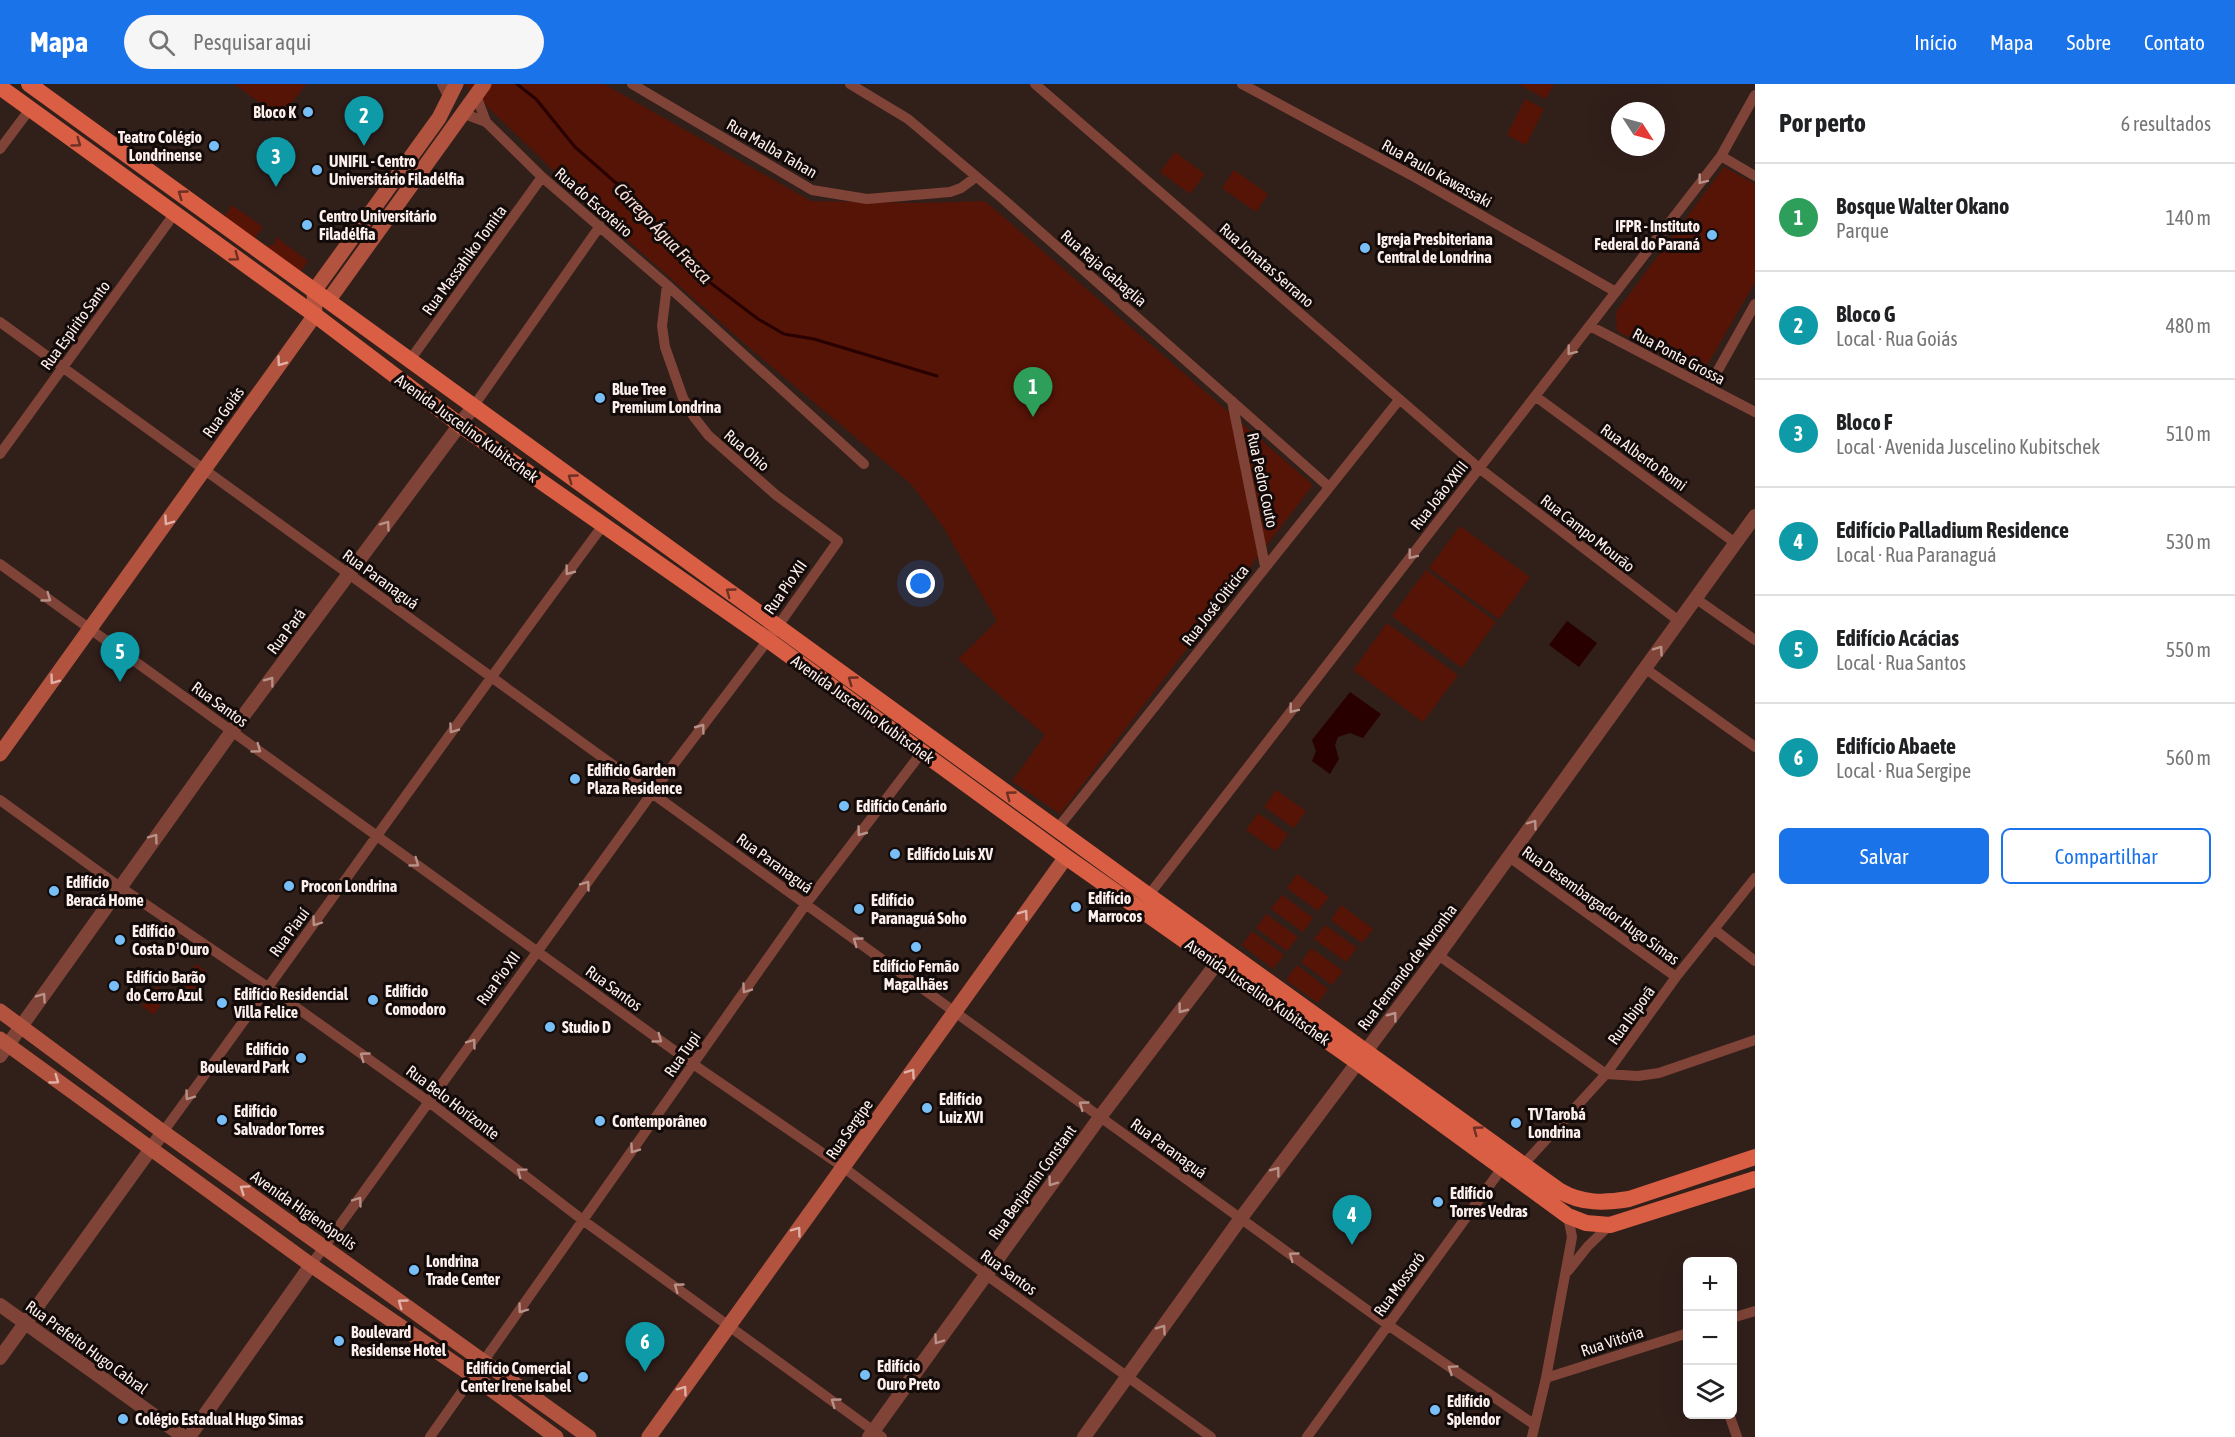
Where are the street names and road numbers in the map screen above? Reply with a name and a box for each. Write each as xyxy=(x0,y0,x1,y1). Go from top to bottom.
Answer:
street label: Rua Malba Tahan xyxy=(724,115,820,181)
street label: Rua Paulo Kawassaki xyxy=(1379,135,1495,211)
street label: Rua do Escoteiro xyxy=(552,164,636,240)
street label: Rua Massahiko Tomita xyxy=(418,202,510,318)
street label: Rua Jonatas Serrano xyxy=(1216,219,1318,311)
street label: Rua Raja Gabaglia xyxy=(1057,226,1150,311)
street label: Rua Espírito Santo xyxy=(37,277,114,374)
street label: Rua Ponta Grossa xyxy=(1630,324,1728,388)
street label: Avenida Juscelino Kubitschek xyxy=(392,370,542,486)
street label: Rua Goiás xyxy=(199,383,248,441)
street label: Rua Alberto Romi xyxy=(1598,420,1690,494)
street label: Rua Ohio xyxy=(721,426,773,474)
street label: Rua Pedro Couto xyxy=(1244,431,1282,529)
street label: Rua João XXIII xyxy=(1407,457,1471,533)
street label: Rua Campo Mourão xyxy=(1537,491,1639,576)
street label: Rua Paranaguá xyxy=(339,545,422,613)
street label: Rua Pio XII xyxy=(760,557,810,617)
street label: Rua José Oiticica xyxy=(1178,561,1252,649)
street label: Rua Pará xyxy=(263,605,309,657)
street label: Avenida Juscelino Kubitschek xyxy=(788,651,938,767)
street label: Rua Santos xyxy=(188,678,252,731)
street label: Rua Paranaguá xyxy=(733,829,816,897)
street label: Rua Desembargador Hugo Simas xyxy=(1518,842,1683,969)
street label: Rua Fernando de Noronha xyxy=(1354,901,1460,1033)
street label: Rua Piauí xyxy=(265,904,313,960)
street label: Avenida Juscelino Kubitschek xyxy=(1182,935,1334,1049)
street label: Rua Pio XII xyxy=(473,948,523,1008)
street label: Rua Santos xyxy=(582,962,646,1015)
street label: Rua Ibiporã xyxy=(1604,982,1659,1048)
street label: Rua Tupi xyxy=(660,1028,705,1080)
street label: Rua Belo Horizonte xyxy=(403,1061,503,1143)
street label: Rua Sergipe xyxy=(822,1096,877,1163)
street label: Rua Paranaguá xyxy=(1127,1114,1210,1182)
street label: Rua Benjamin Constant xyxy=(985,1121,1081,1243)
street label: Avenida Higienópolis xyxy=(247,1167,361,1254)
street label: Rua Santos xyxy=(977,1246,1041,1299)
street label: Rua Mossoró xyxy=(1370,1249,1428,1319)
street label: Rua Prefeito Hugo Cabral xyxy=(22,1297,152,1399)
street label: Rua Vitória xyxy=(1578,1322,1646,1360)

